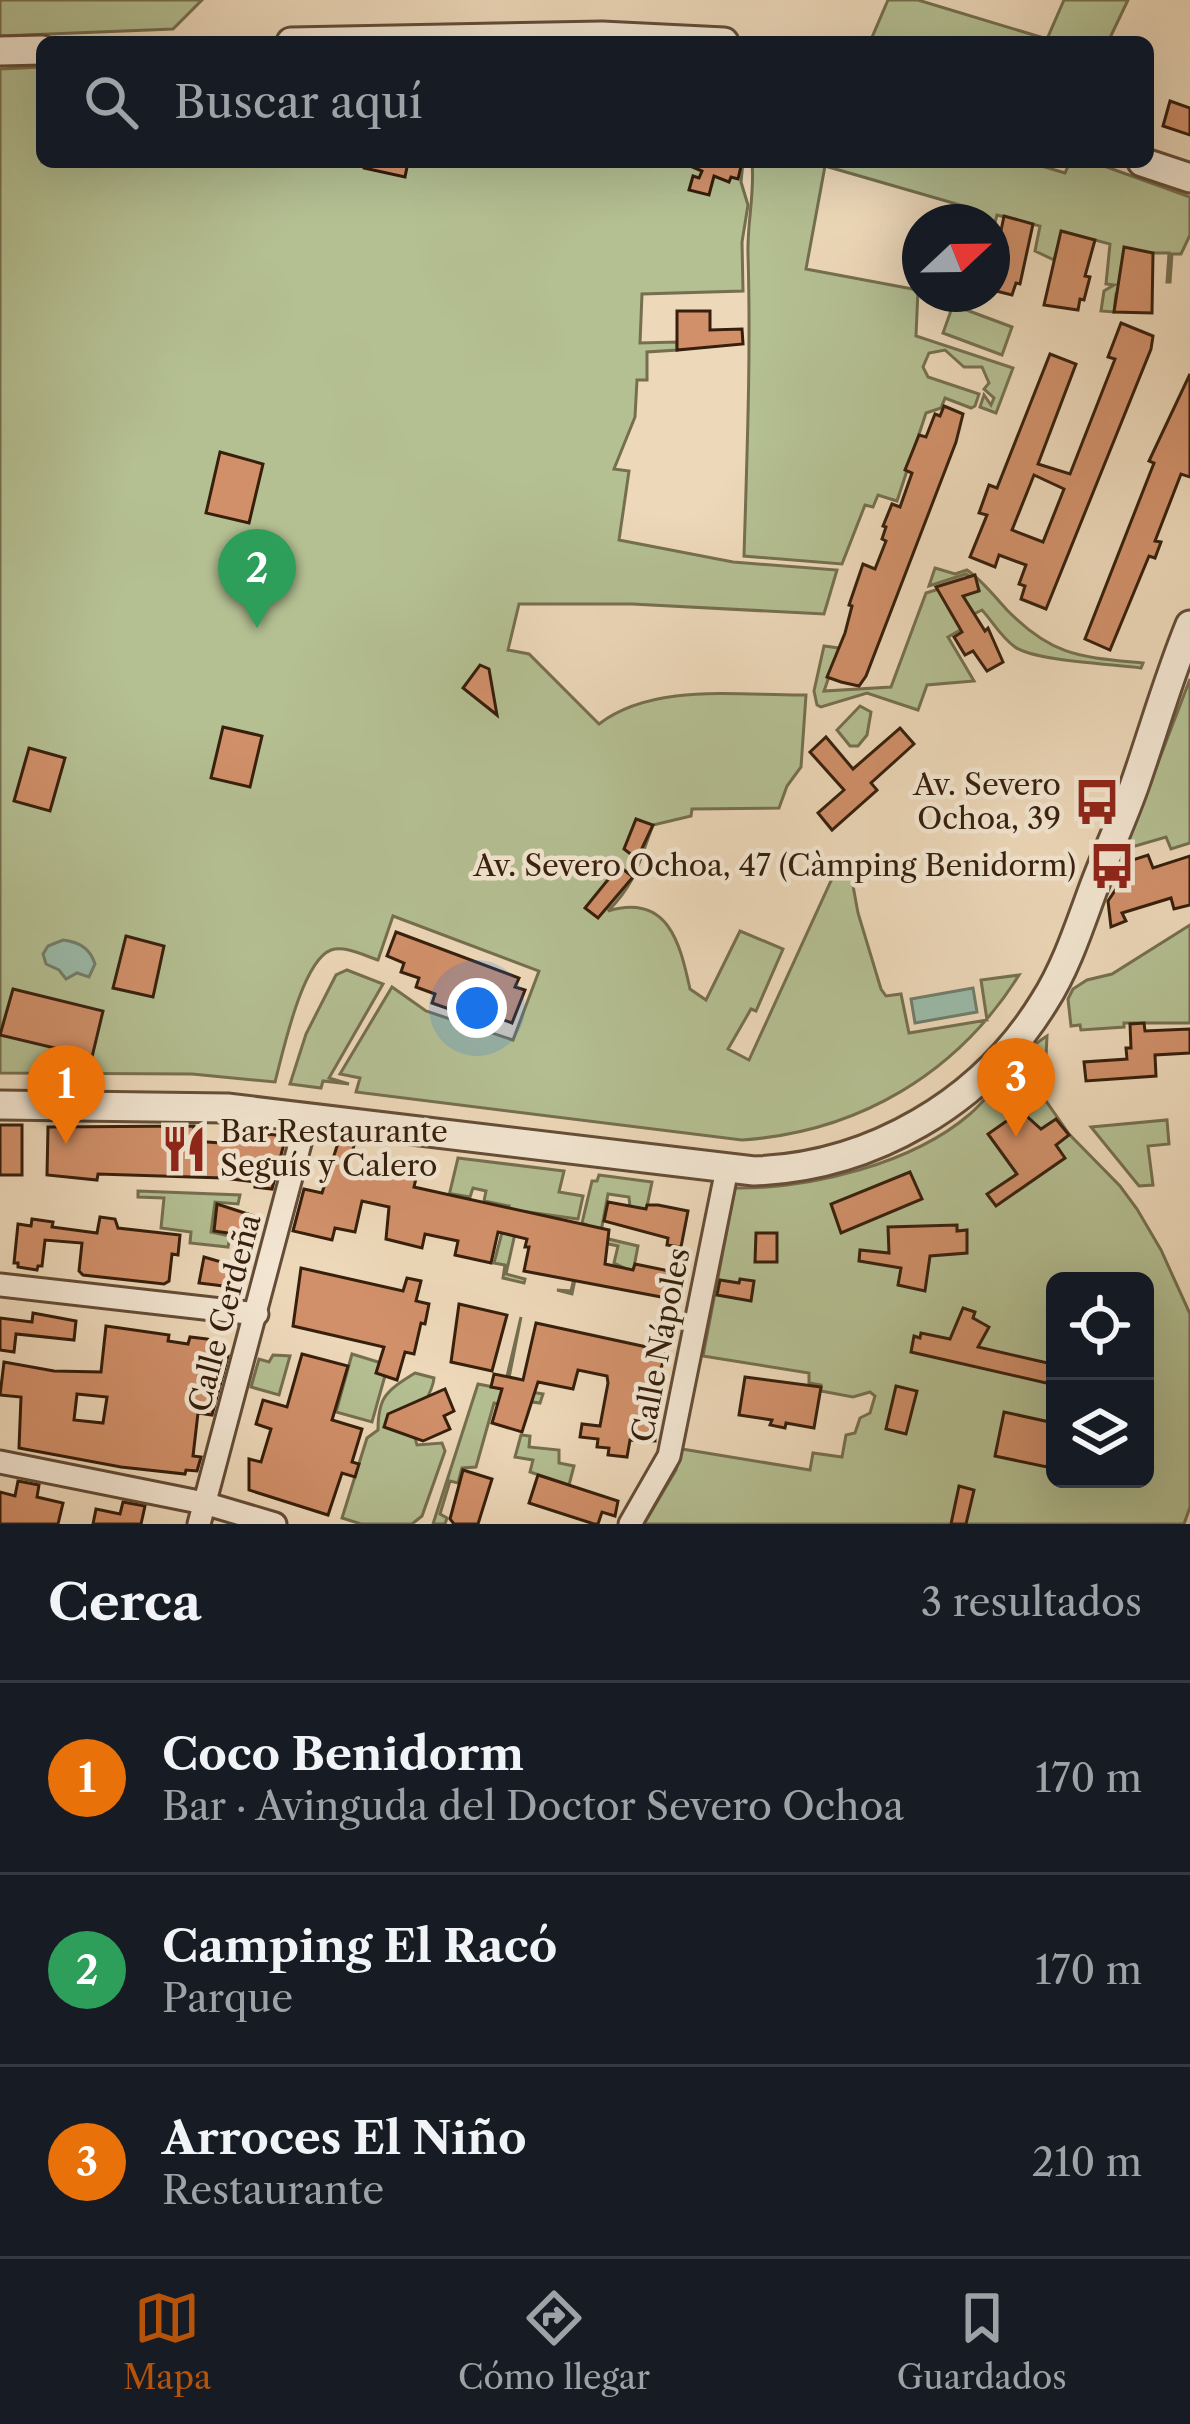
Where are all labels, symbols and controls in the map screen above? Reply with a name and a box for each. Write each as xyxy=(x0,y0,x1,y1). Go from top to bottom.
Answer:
search box xyxy=(36,36,1154,168)
icon: search xyxy=(78,69,144,135)
text: Buscar aquí xyxy=(174,74,423,130)
north arrow xyxy=(902,204,1010,312)
pin: 2 xyxy=(218,529,296,628)
place label: Av. Severo Ochoa, 39 xyxy=(912,766,1061,837)
bus stop icon: Av. Severo Ochoa, 39 xyxy=(1072,777,1122,827)
bus stop icon: Av. Severo Ochoa, 47 (Càmping Benidorm) xyxy=(1087,841,1137,891)
place label: Av. Severo Ochoa, 47 (Càmping Benidorm) xyxy=(472,847,1076,884)
your location xyxy=(447,978,507,1038)
pin: 3 xyxy=(977,1038,1055,1137)
pin: 1 xyxy=(27,1045,105,1144)
place label: Bar Restaurante Seguís y Calero xyxy=(220,1113,448,1184)
restaurant icon: Bar Restaurante Seguís y Calero xyxy=(159,1124,209,1174)
street label: Calle Cerdeña xyxy=(180,1210,269,1416)
street label: Calle Nápoles xyxy=(624,1245,697,1445)
map controls xyxy=(1046,1272,1154,1488)
button: locate xyxy=(1046,1272,1154,1380)
button: layers xyxy=(1046,1380,1154,1488)
text: Cerca xyxy=(48,1571,202,1633)
text: 3 resultados xyxy=(921,1578,1142,1626)
text: Coco Benidorm xyxy=(162,1726,524,1782)
text: 1 xyxy=(78,1754,96,1802)
text: 170 m xyxy=(1035,1754,1142,1802)
text: Bar · Avinguda del Doctor Severo Ochoa xyxy=(162,1782,904,1830)
text: Camping El Racó xyxy=(162,1918,557,1974)
text: 2 xyxy=(75,1946,99,1994)
text: 170 m xyxy=(1035,1946,1142,1994)
text: Parque xyxy=(162,1974,293,2022)
text: Arroces El Niño xyxy=(162,2110,527,2166)
text: 3 xyxy=(76,2138,98,2186)
text: 210 m xyxy=(1032,2138,1142,2186)
text: Restaurante xyxy=(162,2166,384,2214)
tab: Mapa xyxy=(123,2285,212,2398)
tab: Cómo llegar xyxy=(458,2285,650,2398)
tab: Guardados xyxy=(897,2285,1067,2398)

